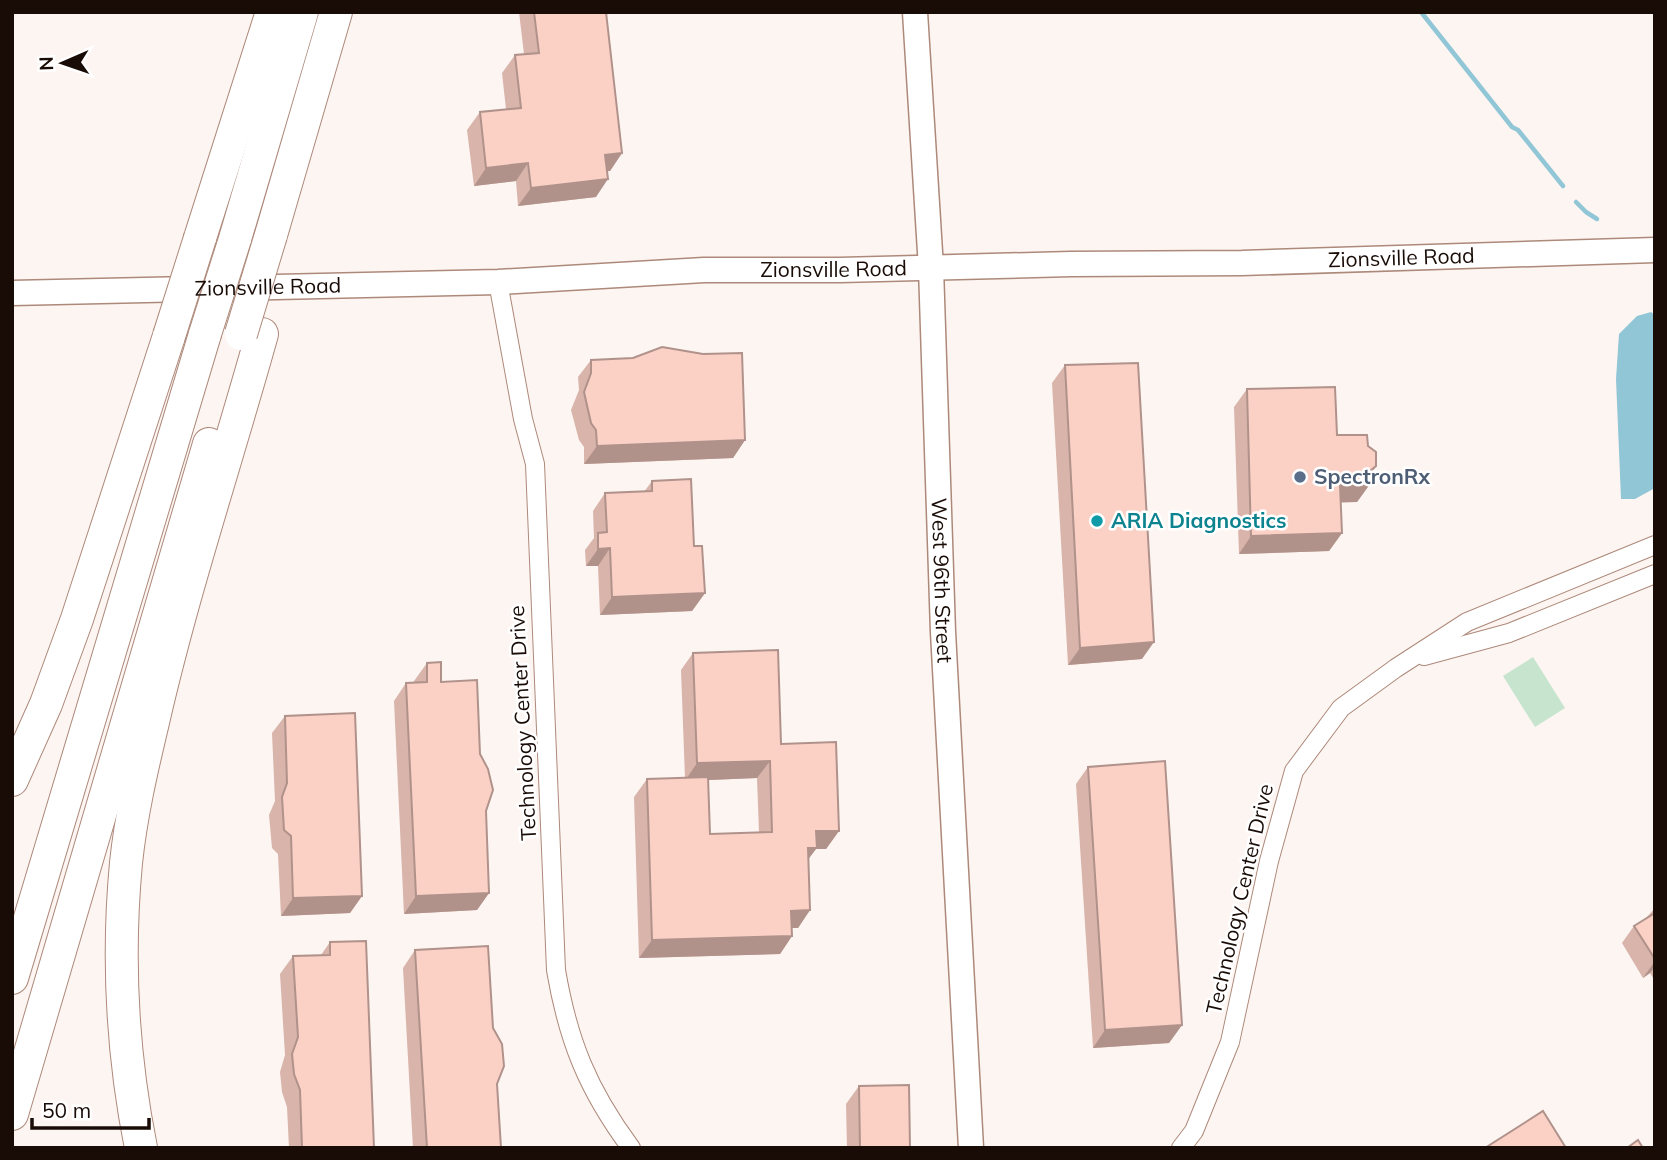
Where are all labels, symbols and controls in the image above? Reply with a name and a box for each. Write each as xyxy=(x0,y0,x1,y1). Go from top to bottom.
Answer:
north arrow xyxy=(28,28,98,98)
text: N xyxy=(34,56,58,71)
street label: Zionsville Road xyxy=(1328,242,1475,272)
street label: Zionsville Road xyxy=(760,254,907,282)
street label: Zionsville Road xyxy=(194,272,342,301)
place label: SpectronRx xyxy=(1314,463,1430,489)
marker: SpectronRx xyxy=(1292,469,1308,485)
street label: West 96th Street xyxy=(927,497,959,664)
place label: ARIA Diagnostics xyxy=(1111,507,1287,533)
marker: ARIA Diagnostics xyxy=(1089,513,1105,529)
street label: Technology Center Drive xyxy=(503,605,541,841)
street label: Technology Center Drive xyxy=(1200,781,1278,1017)
scale bar xyxy=(32,1086,149,1130)
text: 50 m xyxy=(42,1097,91,1123)

